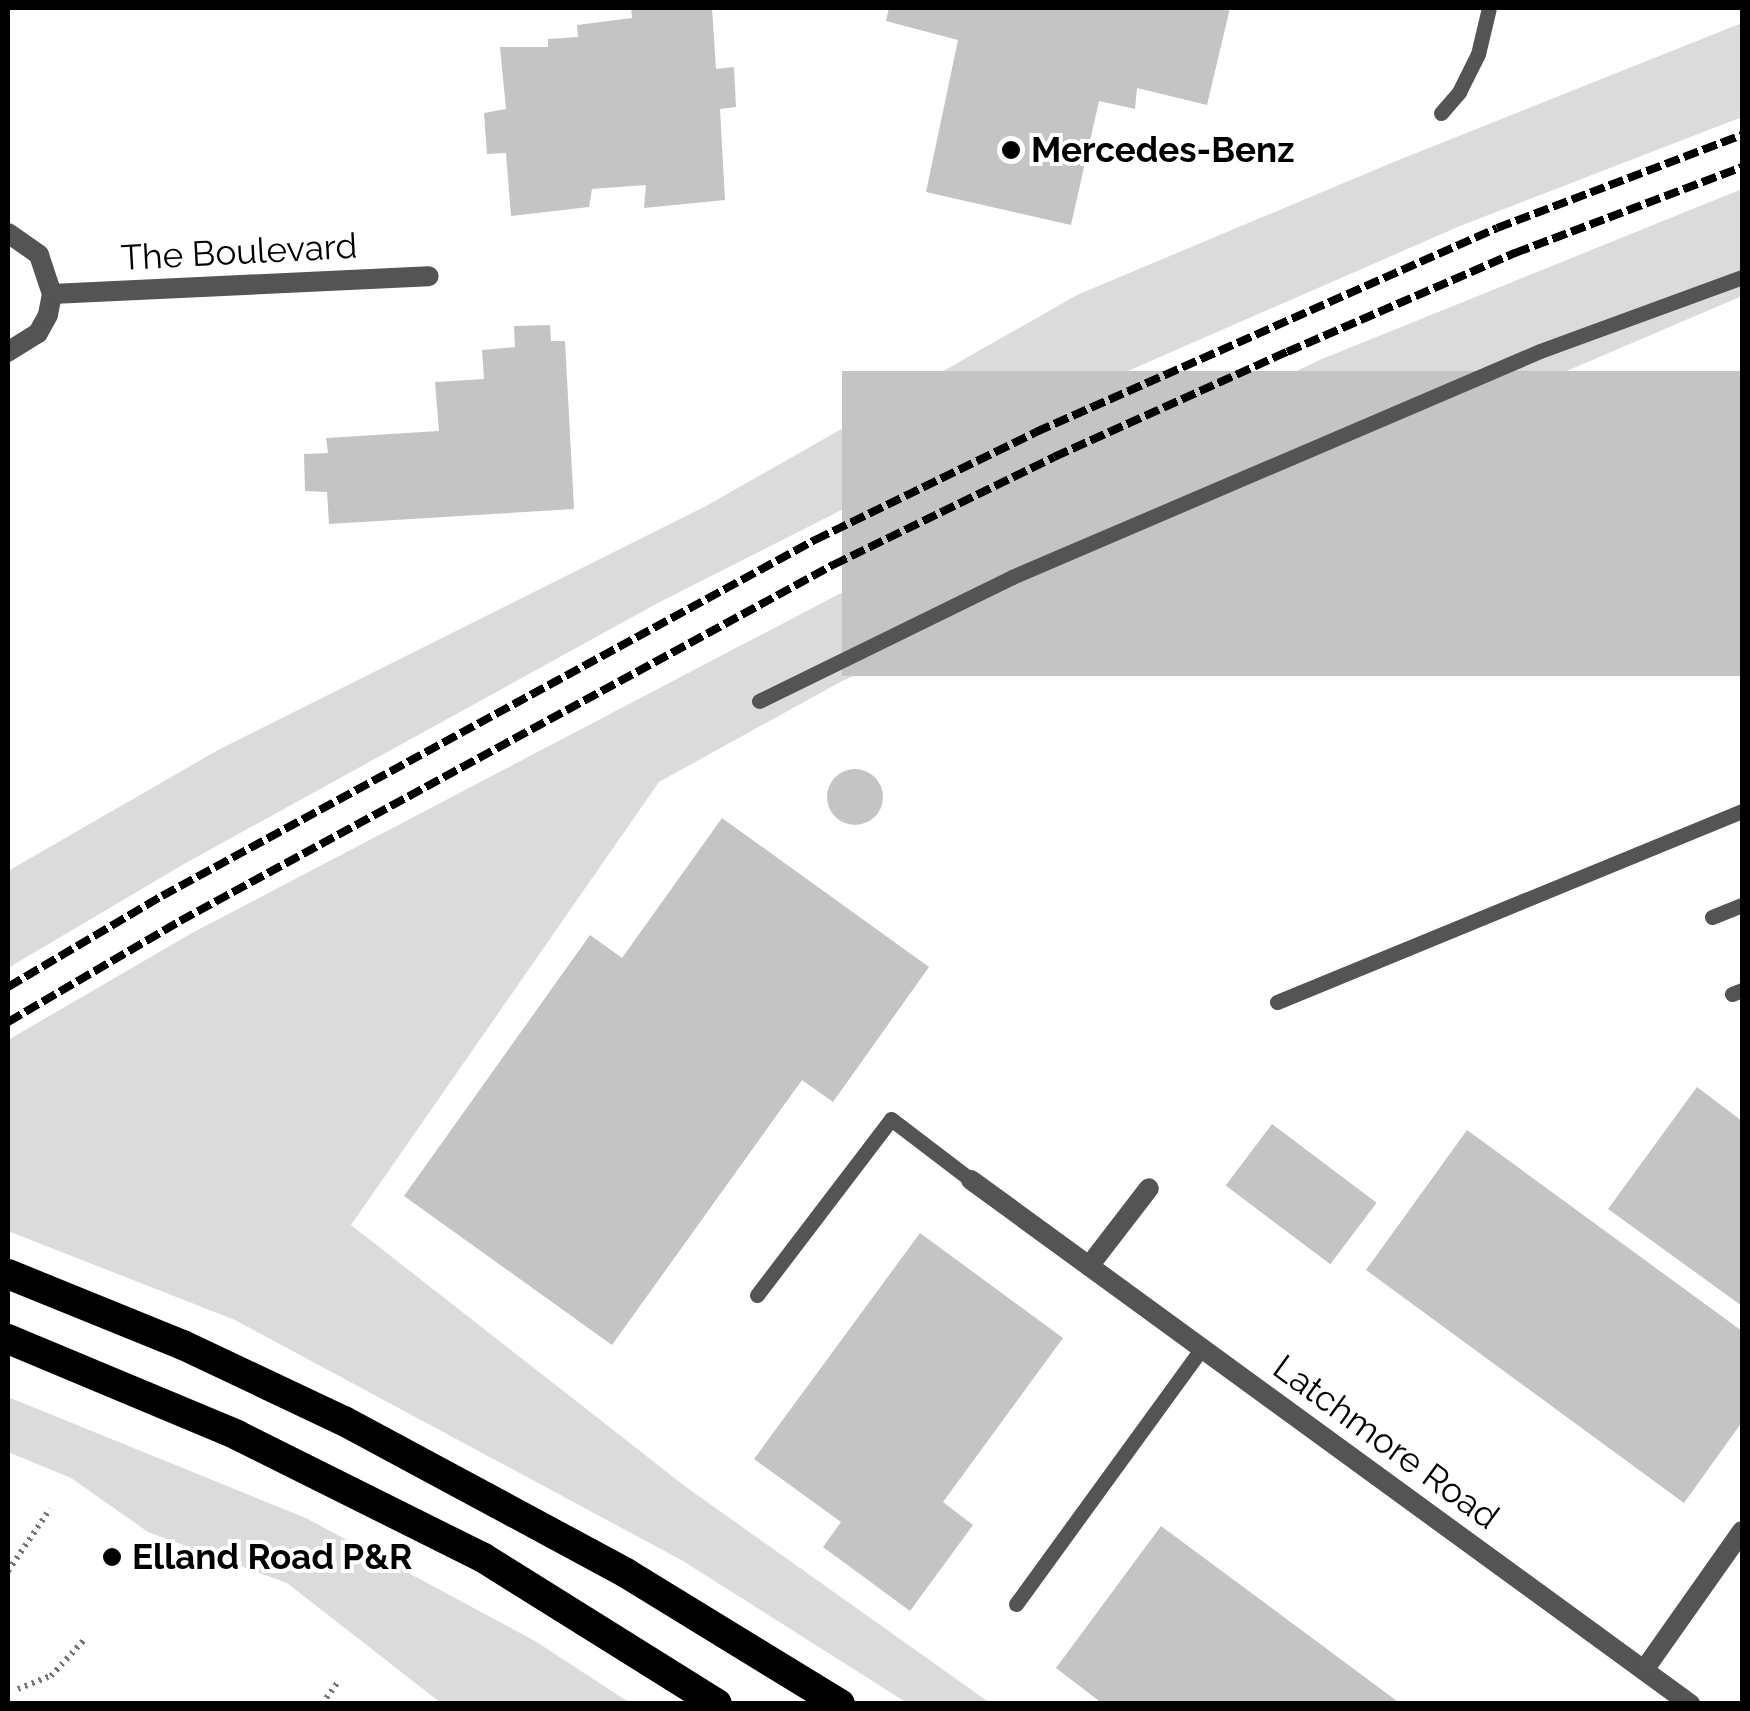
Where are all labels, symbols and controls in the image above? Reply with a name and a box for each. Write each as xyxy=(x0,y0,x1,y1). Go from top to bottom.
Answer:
place label: Mercedes-Benz xyxy=(1031,129,1294,171)
marker: Mercedes-Benz xyxy=(1000,139,1022,161)
street label: The Boulevard xyxy=(120,225,358,279)
street label: Latchmore Road xyxy=(1265,1346,1507,1538)
place label: Elland Road P&R xyxy=(132,1536,412,1578)
marker: Elland Road P&R xyxy=(101,1546,123,1568)

